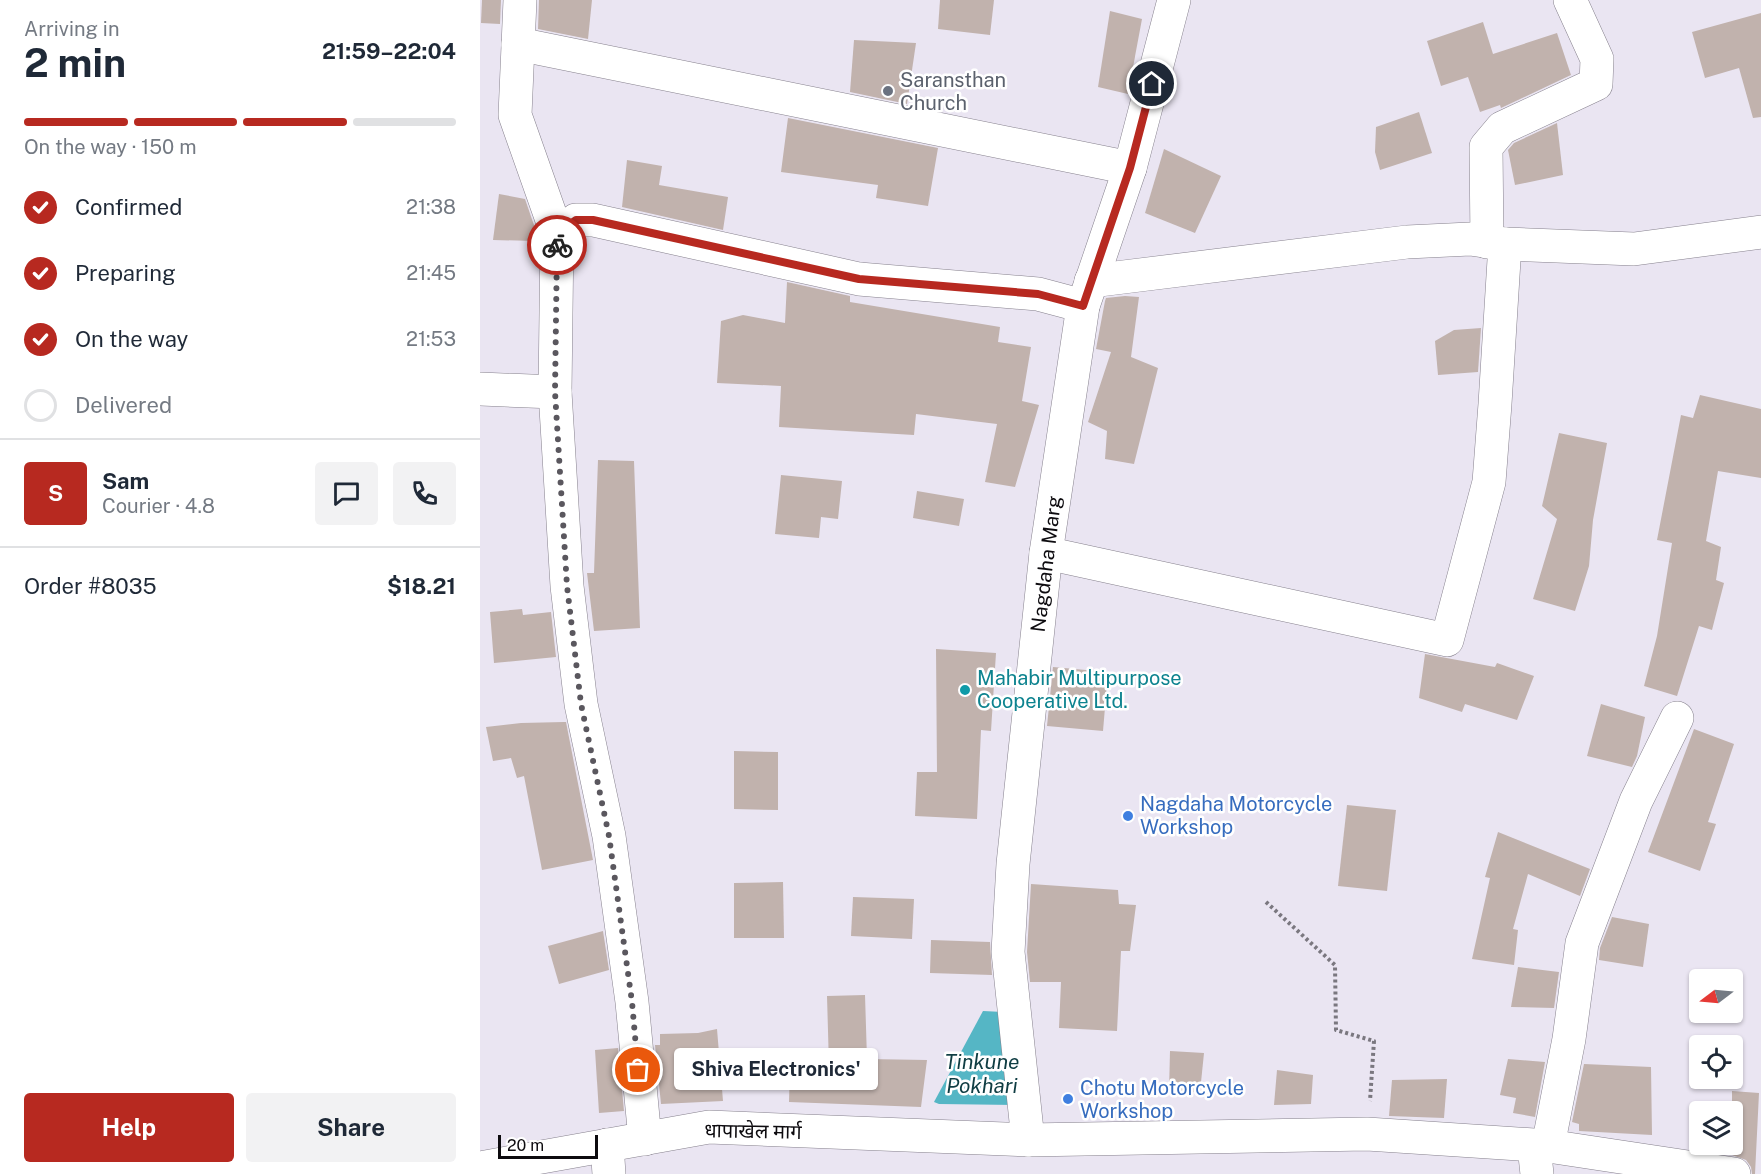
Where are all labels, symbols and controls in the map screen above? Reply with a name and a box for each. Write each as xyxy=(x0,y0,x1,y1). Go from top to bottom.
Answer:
text: Arriving in xyxy=(24,17,119,41)
text: 21:59–22:04 xyxy=(322,38,456,64)
text: 2 min xyxy=(24,40,126,86)
pin xyxy=(1126,58,1177,109)
icon: home xyxy=(1135,67,1168,100)
place label: Saransthan Church xyxy=(900,68,1006,115)
marker: Saransthan Church xyxy=(881,84,895,98)
text: On the way · 150 m xyxy=(24,135,196,159)
icon: check xyxy=(24,191,57,224)
text: Confirmed xyxy=(75,194,182,220)
text: 21:38 xyxy=(406,195,456,219)
courier xyxy=(527,215,587,275)
icon: bike xyxy=(541,229,574,262)
icon: check xyxy=(24,257,57,290)
text: Preparing xyxy=(75,260,176,286)
text: 21:45 xyxy=(406,261,456,285)
icon: check xyxy=(24,323,57,356)
text: On the way xyxy=(75,326,188,352)
text: 21:53 xyxy=(406,327,456,351)
text: Delivered xyxy=(75,392,172,418)
button: chat xyxy=(315,462,378,525)
button: phone xyxy=(393,462,456,525)
text: Sam xyxy=(102,468,149,494)
text: S xyxy=(48,480,63,506)
text: Courier · 4.8 xyxy=(102,494,215,518)
street label: Nagdaha Marg xyxy=(1026,494,1066,634)
text: Order #8035 xyxy=(24,573,157,599)
text: $18.21 xyxy=(387,573,456,599)
place label: Mahabir Multipurpose Cooperative Ltd. xyxy=(977,666,1182,713)
marker: Mahabir Multipurpose Cooperative Ltd. xyxy=(958,683,972,697)
place label: Nagdaha Motorcycle Workshop xyxy=(1140,792,1332,839)
marker: Nagdaha Motorcycle Workshop xyxy=(1121,809,1135,823)
north arrow xyxy=(1689,969,1743,1023)
map controls xyxy=(1689,969,1743,1155)
button: locate xyxy=(1689,1035,1743,1089)
pin xyxy=(612,1044,663,1095)
callout: Shiva Electronics' xyxy=(674,1049,878,1091)
water label: Tinkune Pokhari xyxy=(944,1049,1020,1098)
icon: bag xyxy=(621,1053,654,1086)
text: Shiva Electronics' xyxy=(691,1057,861,1081)
place label: Chotu Motorcycle Workshop xyxy=(1080,1076,1244,1123)
marker: Chotu Motorcycle Workshop xyxy=(1061,1092,1075,1106)
button: Help xyxy=(24,1093,234,1162)
button: Share xyxy=(246,1093,456,1162)
button: layers xyxy=(1689,1101,1743,1155)
street label: धापाखेल मार्ग xyxy=(704,1118,803,1144)
scale bar xyxy=(498,1132,598,1160)
text: 20 m xyxy=(507,1136,544,1155)

